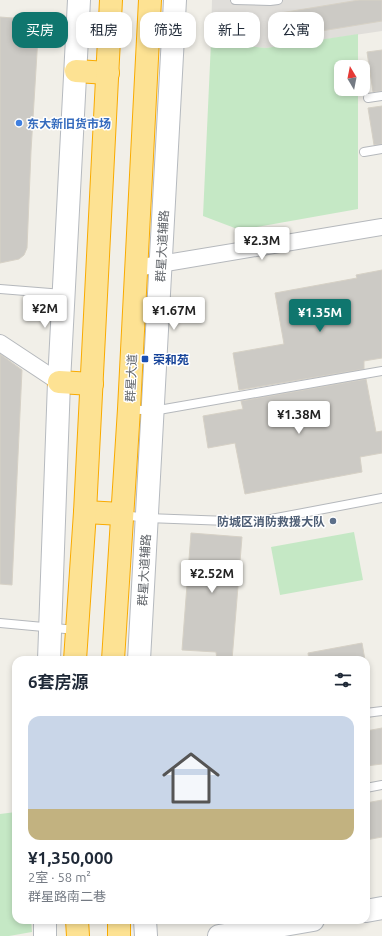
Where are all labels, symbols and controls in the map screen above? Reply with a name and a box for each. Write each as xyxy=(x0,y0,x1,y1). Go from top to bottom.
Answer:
chip: 买房 xyxy=(12,12,68,48)
chip: 租房 xyxy=(76,12,132,48)
chip: 筛选 xyxy=(140,12,196,48)
chip: 新上 xyxy=(204,12,260,48)
chip: 公寓 xyxy=(268,12,324,48)
north arrow xyxy=(334,60,370,96)
map controls xyxy=(334,60,370,96)
place label: 东大新旧货市场 xyxy=(27,117,111,130)
marker: 东大新旧货市场 xyxy=(14,118,24,128)
street label: 群星大道辅路 xyxy=(154,210,170,282)
pin: ¥2.3M xyxy=(234,227,290,261)
text: ¥2.3M xyxy=(244,233,280,247)
pin: ¥2M xyxy=(26,295,64,329)
pin: ¥1.67M xyxy=(141,297,207,331)
pin: ¥1.35M xyxy=(287,299,353,333)
text: ¥2M xyxy=(32,301,58,315)
text: ¥1.67M xyxy=(152,303,196,317)
text: ¥1.35M xyxy=(298,305,342,319)
place label: 荣和苑 xyxy=(153,353,189,366)
street label: 群星大道 xyxy=(123,354,139,402)
marker: 荣和苑 xyxy=(140,354,150,364)
pin: ¥1.38M xyxy=(266,401,332,435)
text: ¥1.38M xyxy=(277,407,321,421)
place label: 防城区消防救援大队 xyxy=(217,515,325,528)
marker: 防城区消防救援大队 xyxy=(328,516,338,526)
street label: 群星大道辅路 xyxy=(136,534,152,606)
pin: ¥2.52M xyxy=(179,560,245,594)
text: ¥2.52M xyxy=(190,566,234,580)
icon: filters xyxy=(332,669,354,691)
text: 6套房源 xyxy=(28,672,89,691)
icon: home xyxy=(155,742,227,814)
text: ¥1,350,000 xyxy=(28,848,113,867)
text: 2室 · 58 m² xyxy=(28,870,91,884)
text: 群星路南二巷 xyxy=(28,889,106,903)

